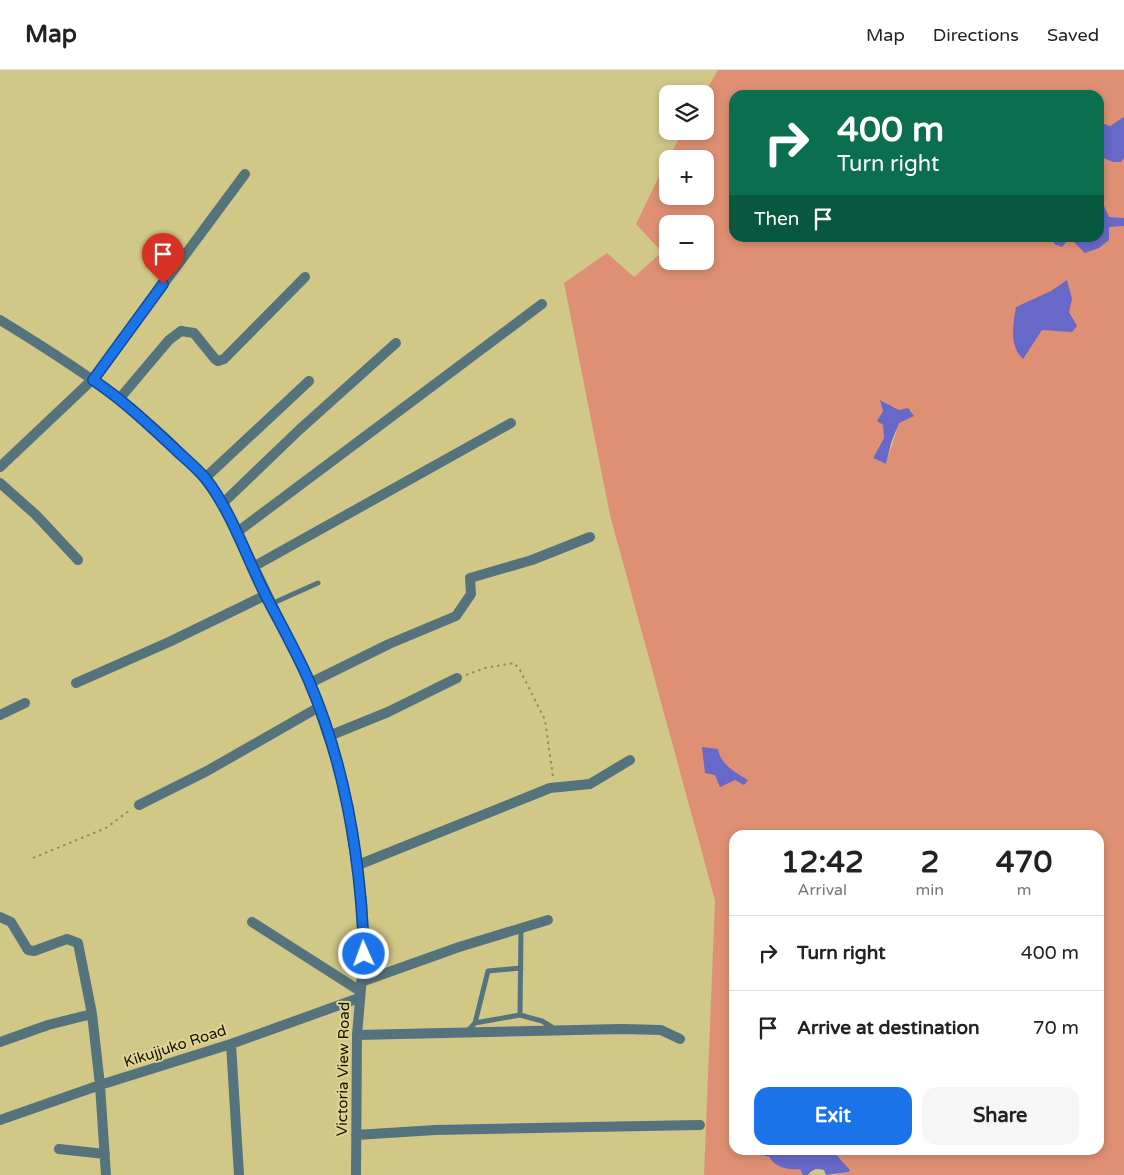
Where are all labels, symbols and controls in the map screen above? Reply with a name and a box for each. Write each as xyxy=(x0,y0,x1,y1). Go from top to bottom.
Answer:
text: Map xyxy=(25,20,77,49)
text: Map xyxy=(866,24,905,46)
text: Directions xyxy=(933,24,1019,46)
text: Saved xyxy=(1047,24,1099,46)
map controls xyxy=(659,85,714,270)
button: layers xyxy=(659,85,714,140)
text: 400 m xyxy=(837,109,944,151)
icon: right xyxy=(754,110,819,175)
button: + xyxy=(659,150,714,205)
text: Turn right xyxy=(837,151,939,177)
icon: arrive xyxy=(809,205,837,233)
text: Then xyxy=(754,208,799,230)
button: − xyxy=(659,215,714,270)
pin xyxy=(142,233,184,284)
icon: arrive xyxy=(149,240,177,268)
text: 12:42 xyxy=(781,844,864,881)
text: 2 xyxy=(920,844,939,881)
text: 470 xyxy=(996,844,1052,881)
text: Arrival xyxy=(798,880,847,900)
text: min xyxy=(916,880,944,900)
text: m xyxy=(1017,880,1031,900)
position arrow xyxy=(337,927,389,979)
icon: right xyxy=(754,939,782,967)
text: Turn right xyxy=(797,942,885,964)
text: 400 m xyxy=(1021,942,1079,964)
street label: Victoria View Road xyxy=(333,1002,353,1136)
icon: arrive xyxy=(754,1014,782,1042)
text: Arrive at destination xyxy=(797,1017,980,1039)
text: 70 m xyxy=(1033,1017,1079,1039)
street label: Kikujjuko Road xyxy=(122,1021,228,1071)
button: Exit xyxy=(754,1087,912,1145)
button: Share xyxy=(922,1087,1079,1145)

